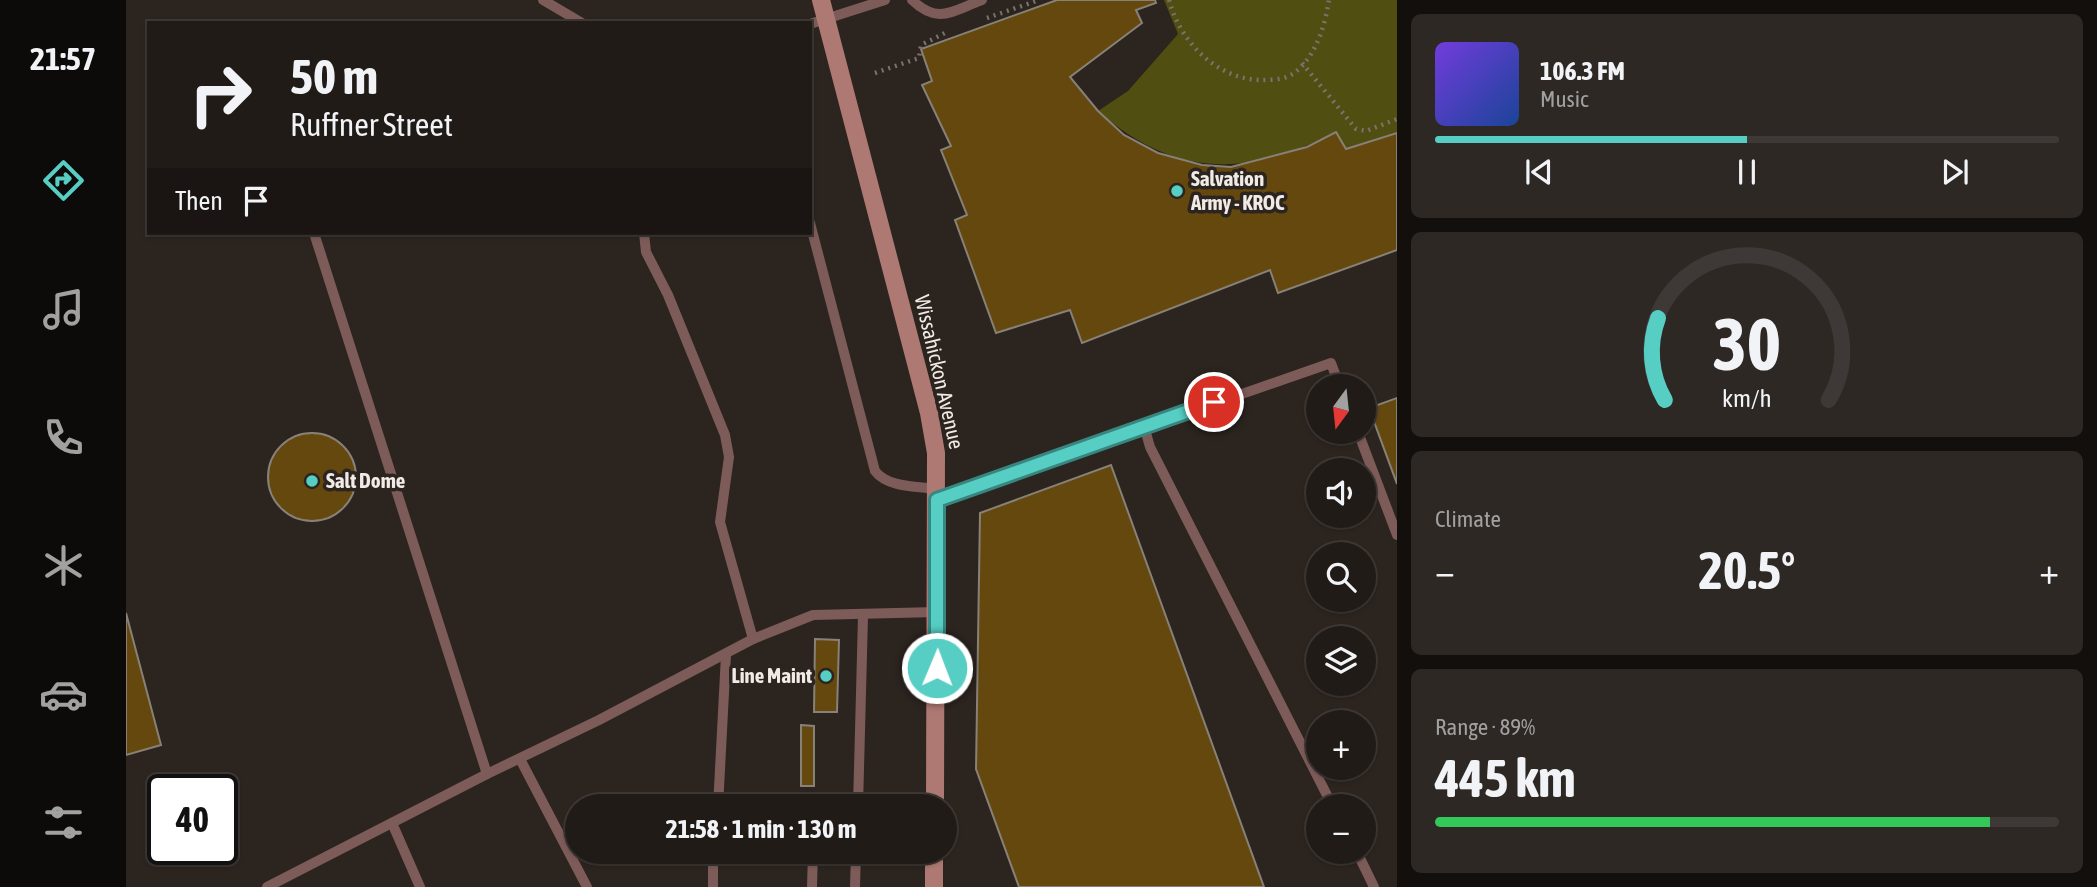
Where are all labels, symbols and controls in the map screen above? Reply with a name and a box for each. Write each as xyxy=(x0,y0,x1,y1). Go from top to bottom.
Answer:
text: 21:57 xyxy=(30,40,96,77)
text: 50 m xyxy=(290,48,378,104)
icon: right xyxy=(175,49,266,140)
text: 106.3 FM xyxy=(1540,56,1625,86)
text: Music xyxy=(1540,86,1588,112)
text: Ruffner Street xyxy=(290,106,453,143)
icon: previous xyxy=(1520,153,1558,191)
icon: pause xyxy=(1728,153,1766,191)
icon: next xyxy=(1936,153,1974,191)
icon: directions xyxy=(39,156,88,205)
place label: Salvation Army - KROC xyxy=(1190,166,1285,214)
icon: arrive xyxy=(237,182,275,220)
marker: Salvation Army - KROC xyxy=(1169,183,1185,199)
text: Then xyxy=(175,186,223,216)
icon: music xyxy=(39,285,88,334)
street label: Wissahickon Avenue xyxy=(911,292,969,451)
text: 30 xyxy=(1713,303,1781,386)
pin xyxy=(1184,372,1244,432)
north arrow xyxy=(1306,374,1376,444)
map controls xyxy=(1306,374,1376,864)
icon: arrive xyxy=(1195,383,1233,421)
text: km/h xyxy=(1722,384,1772,412)
icon: phone xyxy=(39,413,88,462)
button: sound xyxy=(1306,458,1376,528)
place label: Salt Dome xyxy=(326,468,405,492)
marker: Salt Dome xyxy=(304,473,320,489)
text: Climate xyxy=(1435,506,1501,532)
text: 20.5° xyxy=(1699,540,1795,600)
icon: climate xyxy=(39,541,88,590)
button: search xyxy=(1306,542,1376,612)
text: − xyxy=(1435,549,1455,592)
text: + xyxy=(2039,549,2059,592)
button: layers xyxy=(1306,626,1376,696)
position arrow xyxy=(900,631,974,705)
place label: Line Maint xyxy=(732,663,812,687)
marker: Line Maint xyxy=(818,668,834,684)
icon: car xyxy=(39,670,88,719)
button: + xyxy=(1306,710,1376,780)
text: Range · 89% xyxy=(1435,714,1535,740)
text: 445 km xyxy=(1435,748,1576,808)
speed limit sign: 40 xyxy=(147,774,238,865)
button: − xyxy=(1306,794,1376,864)
icon: filters xyxy=(39,798,88,847)
text: 21:58 · 1 min · 130 m xyxy=(666,814,856,844)

